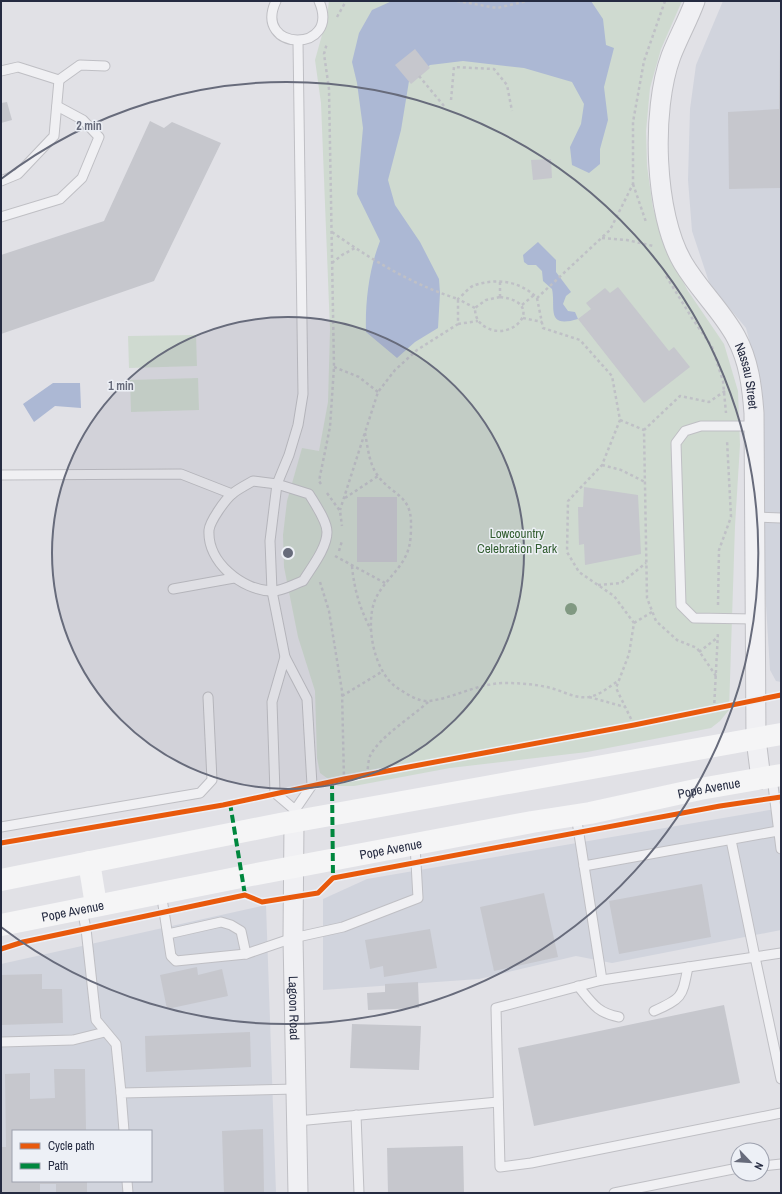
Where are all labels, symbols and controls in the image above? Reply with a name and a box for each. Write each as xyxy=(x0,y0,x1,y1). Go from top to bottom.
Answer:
text: 2 min xyxy=(76,118,102,134)
street label: Nassau Street xyxy=(731,340,762,410)
text: 1 min xyxy=(108,378,134,394)
park label: Lowcountry Celebration Park xyxy=(477,525,558,557)
centre of rings xyxy=(281,546,295,560)
street label: Pope Avenue xyxy=(676,774,741,802)
street label: Pope Avenue xyxy=(358,834,423,863)
street label: Pope Avenue xyxy=(40,896,105,925)
street label: Lagoon Road xyxy=(285,976,304,1040)
legend xyxy=(12,1130,152,1182)
text: Cycle path xyxy=(48,1138,95,1154)
north arrow xyxy=(730,1142,770,1182)
text: Path xyxy=(48,1158,68,1174)
text: N xyxy=(751,1160,767,1172)

